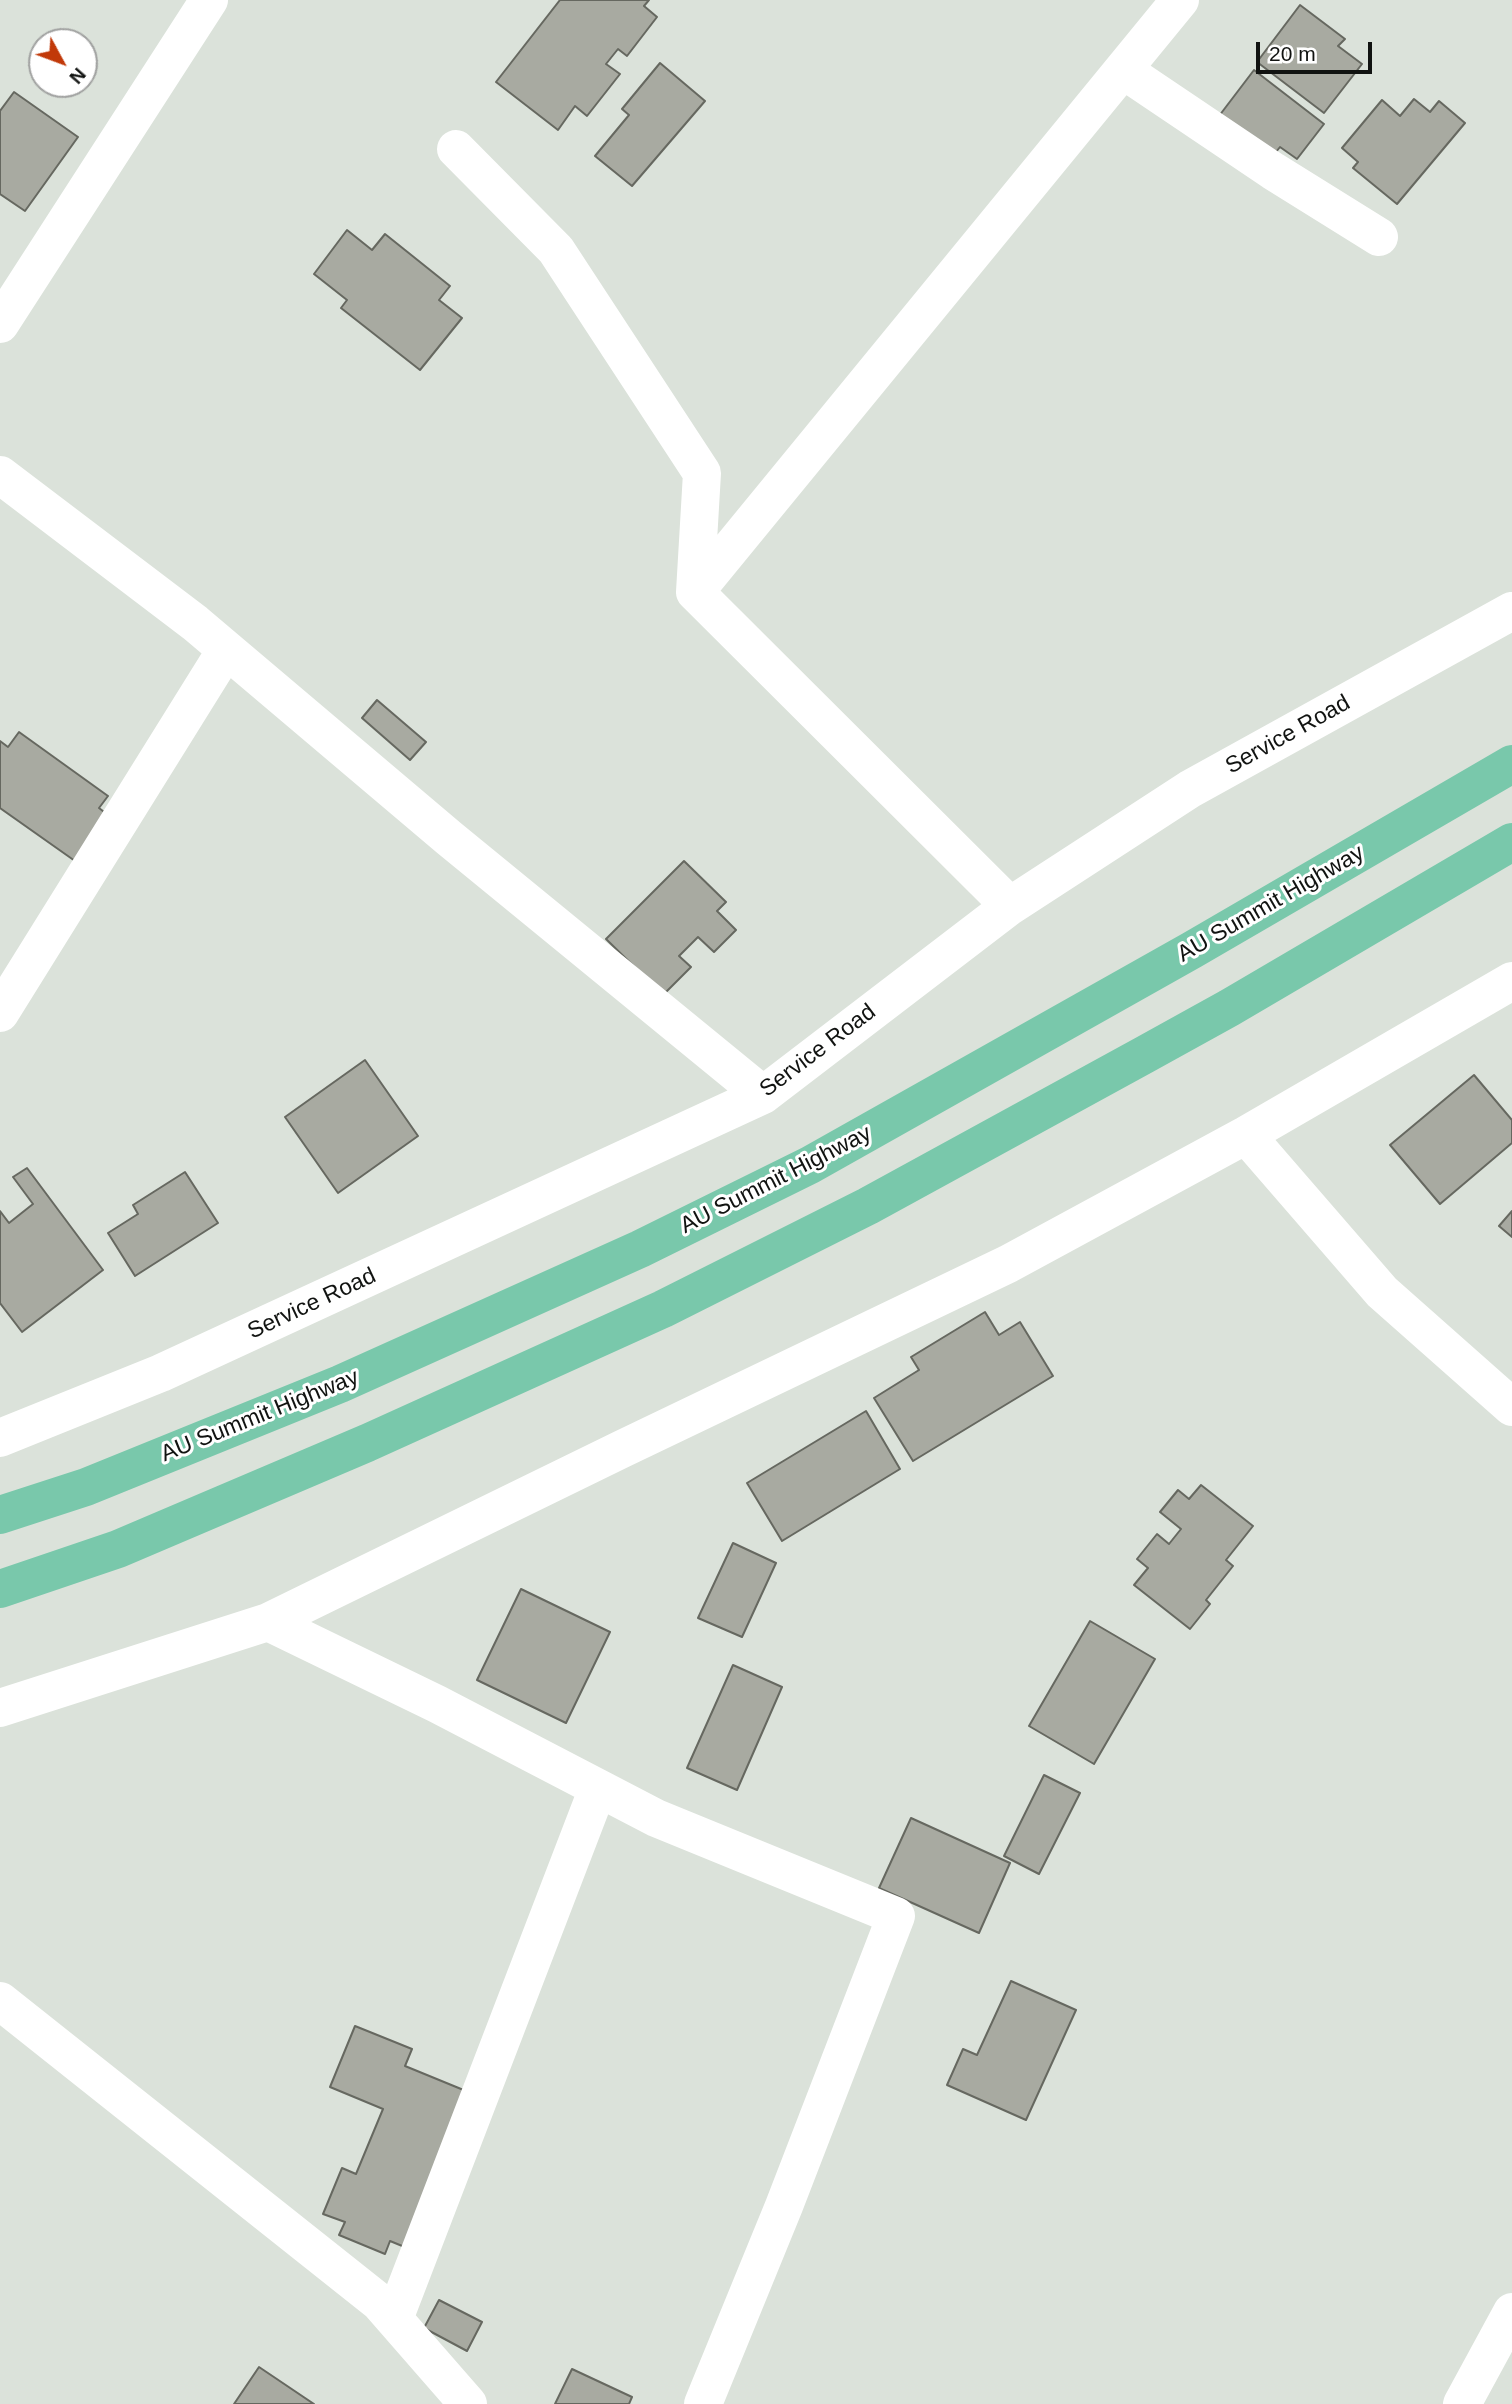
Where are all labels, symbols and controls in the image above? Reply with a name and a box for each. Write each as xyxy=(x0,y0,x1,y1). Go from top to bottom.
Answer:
north arrow xyxy=(28,28,98,98)
scale bar xyxy=(1260,28,1376,72)
text: 20 m xyxy=(1269,42,1316,65)
text: N xyxy=(65,64,90,88)
street label: Service Road xyxy=(1221,689,1355,781)
street label: AU Summit Highway xyxy=(1173,839,1369,969)
street label: Service Road xyxy=(755,998,881,1104)
street label: AU Summit Highway xyxy=(676,1120,876,1240)
street label: Service Road xyxy=(244,1262,380,1346)
street label: AU Summit Highway xyxy=(157,1364,363,1468)

